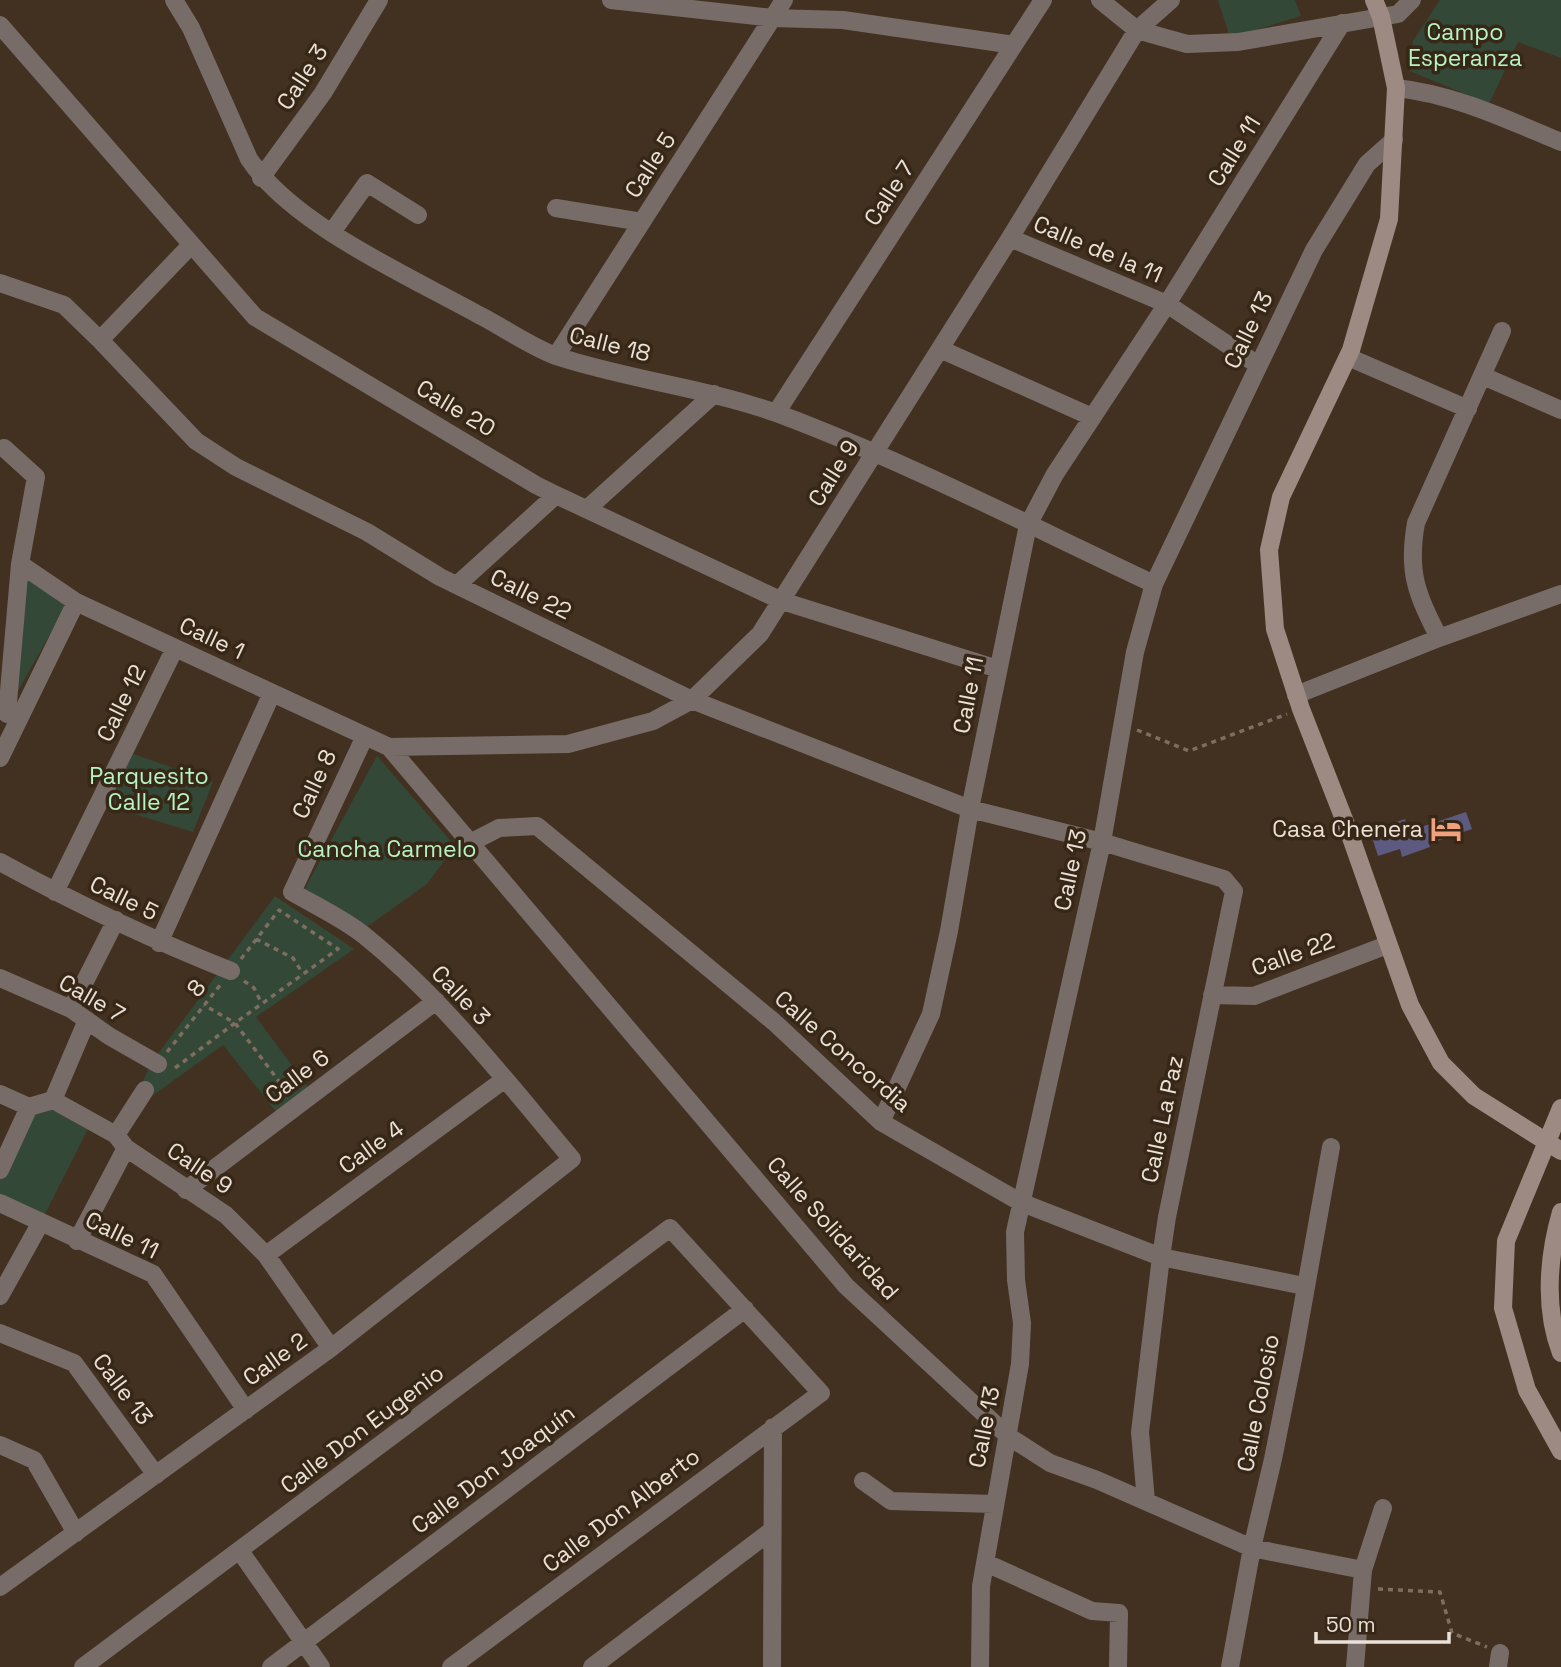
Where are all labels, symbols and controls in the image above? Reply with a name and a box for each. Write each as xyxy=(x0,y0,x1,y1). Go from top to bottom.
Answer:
park label: Campo Esperanza xyxy=(1408,17,1522,73)
street label: Calle 3 xyxy=(270,38,334,116)
street label: Calle 11 xyxy=(1201,110,1267,192)
street label: Calle 5 xyxy=(618,126,682,204)
street label: Calle 7 xyxy=(857,155,921,231)
street label: Calle de la 11 xyxy=(1029,208,1167,290)
street label: Calle 13 xyxy=(1216,286,1280,374)
street label: Calle 18 xyxy=(566,319,654,369)
street label: Calle 20 xyxy=(411,373,501,443)
street label: Calle 9 xyxy=(801,434,865,512)
street label: Calle 22 xyxy=(486,562,576,626)
street label: Calle 1 xyxy=(175,610,249,666)
street label: Calle 11 xyxy=(946,654,990,736)
street label: Calle 12 xyxy=(89,659,153,747)
street label: Calle 8 xyxy=(285,745,343,823)
park label: Parquesito Calle 12 xyxy=(89,761,209,817)
hotel icon: Casa Chenera xyxy=(1429,812,1463,846)
place label: Casa Chenera xyxy=(1272,814,1423,844)
street label: Calle 13 xyxy=(1047,827,1093,913)
park label: Cancha Carmelo xyxy=(298,834,477,864)
street label: Calle 5 xyxy=(85,869,163,927)
street label: Calle 22 xyxy=(1247,925,1339,983)
street label: Calle 3 xyxy=(425,958,497,1032)
street label: Calle 7 xyxy=(53,967,131,1029)
street label: 8 xyxy=(180,973,212,1003)
street label: Calle Concordia xyxy=(768,983,918,1119)
street label: Calle 6 xyxy=(259,1042,335,1110)
street label: Calle La Paz xyxy=(1134,1053,1190,1185)
street label: Calle 4 xyxy=(333,1113,409,1181)
street label: Calle 9 xyxy=(161,1135,239,1201)
street label: Calle Solidaridad xyxy=(761,1150,905,1306)
street label: Calle 11 xyxy=(80,1204,164,1266)
street label: Calle 2 xyxy=(237,1326,313,1392)
street label: Calle Colosio xyxy=(1230,1332,1286,1474)
street label: Calle 13 xyxy=(86,1347,160,1431)
street label: Calle Don Eugenio xyxy=(274,1358,450,1500)
street label: Calle 13 xyxy=(961,1384,1007,1470)
street label: Calle Don Joaquín xyxy=(405,1398,581,1540)
street label: Calle Don Alberto xyxy=(536,1441,706,1579)
scale bar xyxy=(1316,1600,1449,1644)
text: 50 m xyxy=(1326,1611,1376,1638)

